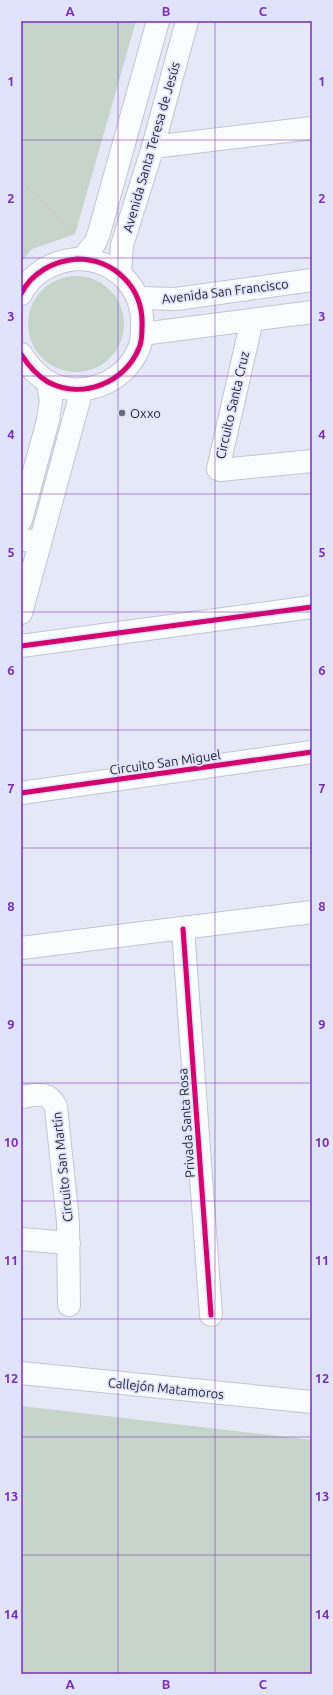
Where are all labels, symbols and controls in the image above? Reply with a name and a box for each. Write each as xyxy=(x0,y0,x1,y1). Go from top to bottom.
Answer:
text: A xyxy=(65,4,75,18)
text: B xyxy=(162,4,171,18)
text: C xyxy=(259,4,268,18)
street label: Avenida Santa Teresa de Jesús xyxy=(120,60,182,234)
text: 1 xyxy=(7,74,15,88)
text: 1 xyxy=(318,74,326,88)
text: 2 xyxy=(7,191,15,205)
text: 2 xyxy=(318,191,326,205)
street label: Avenida San Francisco xyxy=(161,276,289,306)
text: 3 xyxy=(7,309,15,323)
text: 3 xyxy=(318,309,326,323)
street label: Circuito Santa Cruz xyxy=(213,350,251,460)
place label: Oxxo xyxy=(130,406,161,420)
marker: Oxxo xyxy=(117,408,127,418)
text: 4 xyxy=(7,427,15,441)
text: 4 xyxy=(318,427,326,441)
text: 5 xyxy=(7,545,15,559)
text: 5 xyxy=(318,545,326,559)
text: 6 xyxy=(7,663,15,677)
text: 6 xyxy=(318,663,326,677)
street label: Circuito San Miguel xyxy=(108,747,222,777)
text: 7 xyxy=(7,781,15,795)
text: 7 xyxy=(318,781,326,795)
text: 8 xyxy=(7,899,15,913)
text: 8 xyxy=(318,899,326,913)
text: 9 xyxy=(7,1017,15,1031)
text: 9 xyxy=(318,1017,326,1031)
street label: Privada Santa Rosa xyxy=(175,1068,197,1178)
street label: Circuito San Martín xyxy=(49,1111,75,1223)
text: 10 xyxy=(4,1135,18,1149)
text: 10 xyxy=(315,1135,329,1149)
text: 11 xyxy=(4,1253,18,1267)
text: 11 xyxy=(315,1253,329,1267)
text: 12 xyxy=(4,1371,18,1385)
text: 12 xyxy=(315,1371,329,1385)
street label: Callejón Matamoros xyxy=(107,1375,225,1401)
text: 13 xyxy=(4,1489,18,1503)
text: 13 xyxy=(315,1489,329,1503)
text: 14 xyxy=(4,1607,18,1621)
text: 14 xyxy=(315,1607,329,1621)
text: A xyxy=(65,1677,75,1691)
text: B xyxy=(162,1677,171,1691)
text: C xyxy=(259,1677,268,1691)

